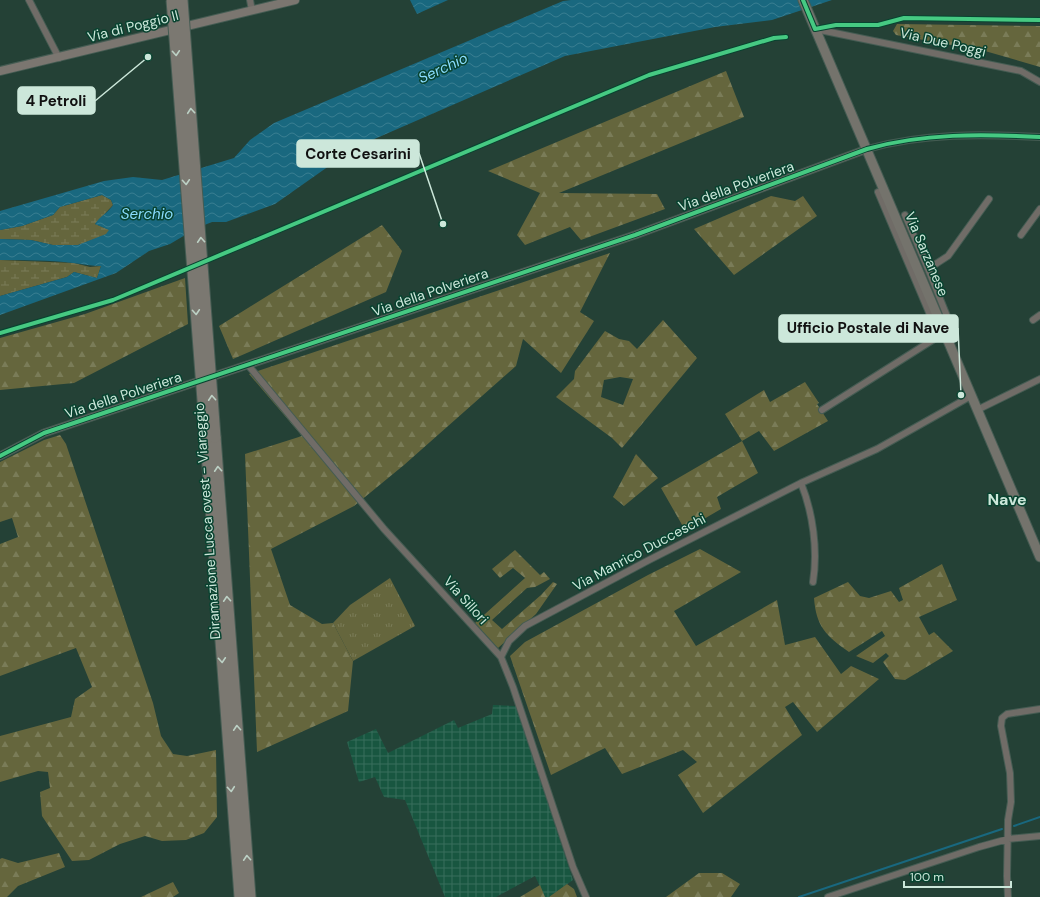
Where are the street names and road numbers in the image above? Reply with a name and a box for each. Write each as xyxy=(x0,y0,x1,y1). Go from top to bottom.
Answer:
street label: Via di Poggio II xyxy=(86,6,180,46)
street label: Via Due Poggi xyxy=(898,23,988,61)
street label: Via della Polveriera xyxy=(676,157,796,215)
street label: Via Sarzanese xyxy=(901,209,953,299)
street label: Via della Polveriera xyxy=(369,264,491,320)
street label: Via della Polveriera xyxy=(62,368,184,422)
street label: Diramazione Lucca ovest - Viareggio xyxy=(190,402,224,640)
street label: Via Manrico Ducceschi xyxy=(569,509,709,595)
street label: Via Sillori xyxy=(440,572,492,628)

